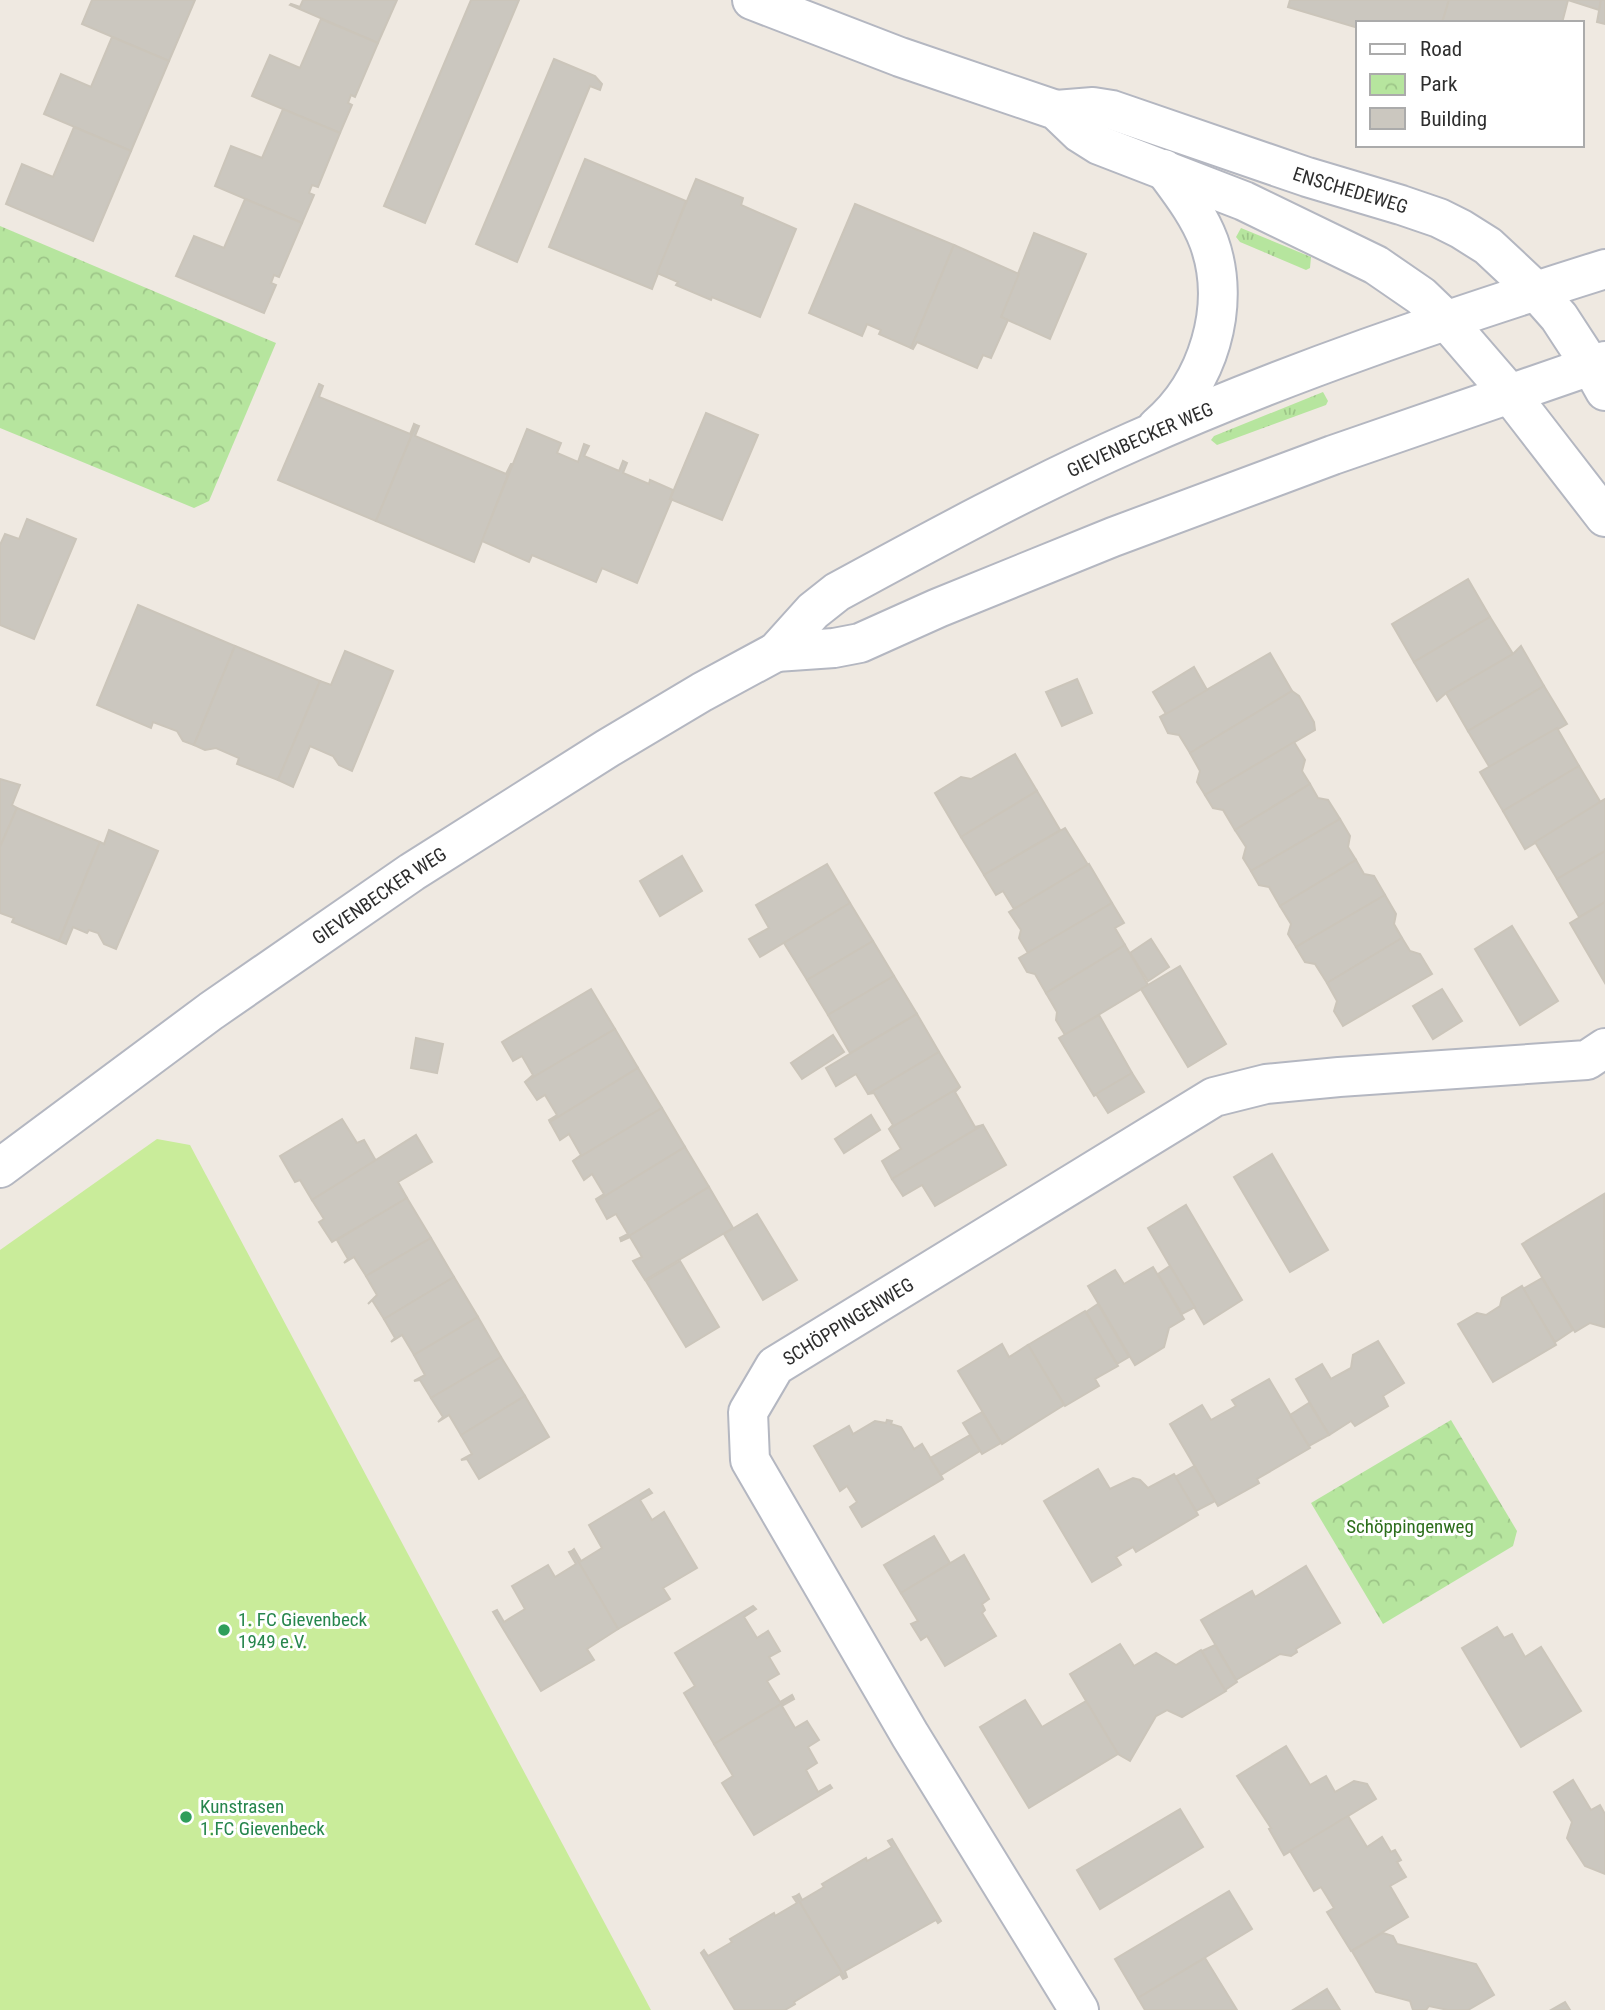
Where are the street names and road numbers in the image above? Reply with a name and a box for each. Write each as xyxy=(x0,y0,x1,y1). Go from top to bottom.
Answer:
street label: ENSCHEDEWEG xyxy=(1290,162,1411,219)
street label: GIEVENBECKER WEG xyxy=(1063,397,1216,482)
street label: GIEVENBECKER WEG xyxy=(308,842,451,950)
street label: SCHÖPPINGENWEG xyxy=(779,1273,918,1370)

